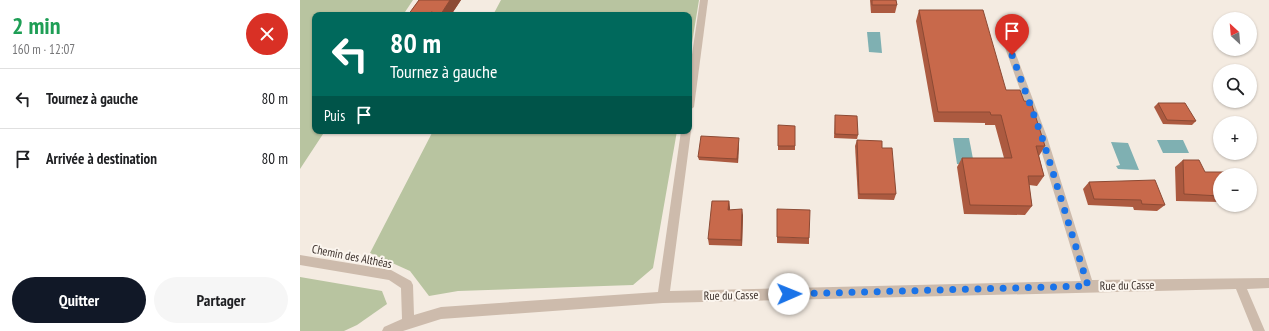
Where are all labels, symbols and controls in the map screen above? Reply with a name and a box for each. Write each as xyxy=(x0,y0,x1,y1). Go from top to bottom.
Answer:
text: 2 min xyxy=(12,10,60,41)
north arrow xyxy=(1213,12,1257,56)
map controls xyxy=(1213,12,1257,212)
button: close xyxy=(246,13,288,55)
pin xyxy=(995,14,1029,55)
icon: arrive xyxy=(1001,20,1023,42)
text: 80 m xyxy=(390,24,441,61)
icon: left xyxy=(324,28,376,80)
text: 160 m · 12:07 xyxy=(12,41,75,58)
text: Tournez à gauche xyxy=(390,60,497,83)
button: search xyxy=(1213,64,1257,108)
icon: left xyxy=(12,88,34,110)
text: Tournez à gauche xyxy=(46,89,138,108)
text: 80 m xyxy=(262,89,288,108)
icon: arrive xyxy=(353,104,375,126)
text: Puis xyxy=(324,106,345,125)
button: + xyxy=(1213,116,1257,160)
icon: arrive xyxy=(12,148,34,170)
text: Arrivée à destination xyxy=(46,149,157,168)
text: 80 m xyxy=(262,149,288,168)
button: − xyxy=(1213,168,1257,212)
street label: Chemin des Althéas xyxy=(311,241,393,271)
position arrow xyxy=(768,273,810,315)
button: Quitter xyxy=(12,277,146,323)
button: Partager xyxy=(154,277,288,323)
street label: Rue du Casse xyxy=(1100,277,1154,293)
street label: Rue du Casse xyxy=(704,287,758,303)

